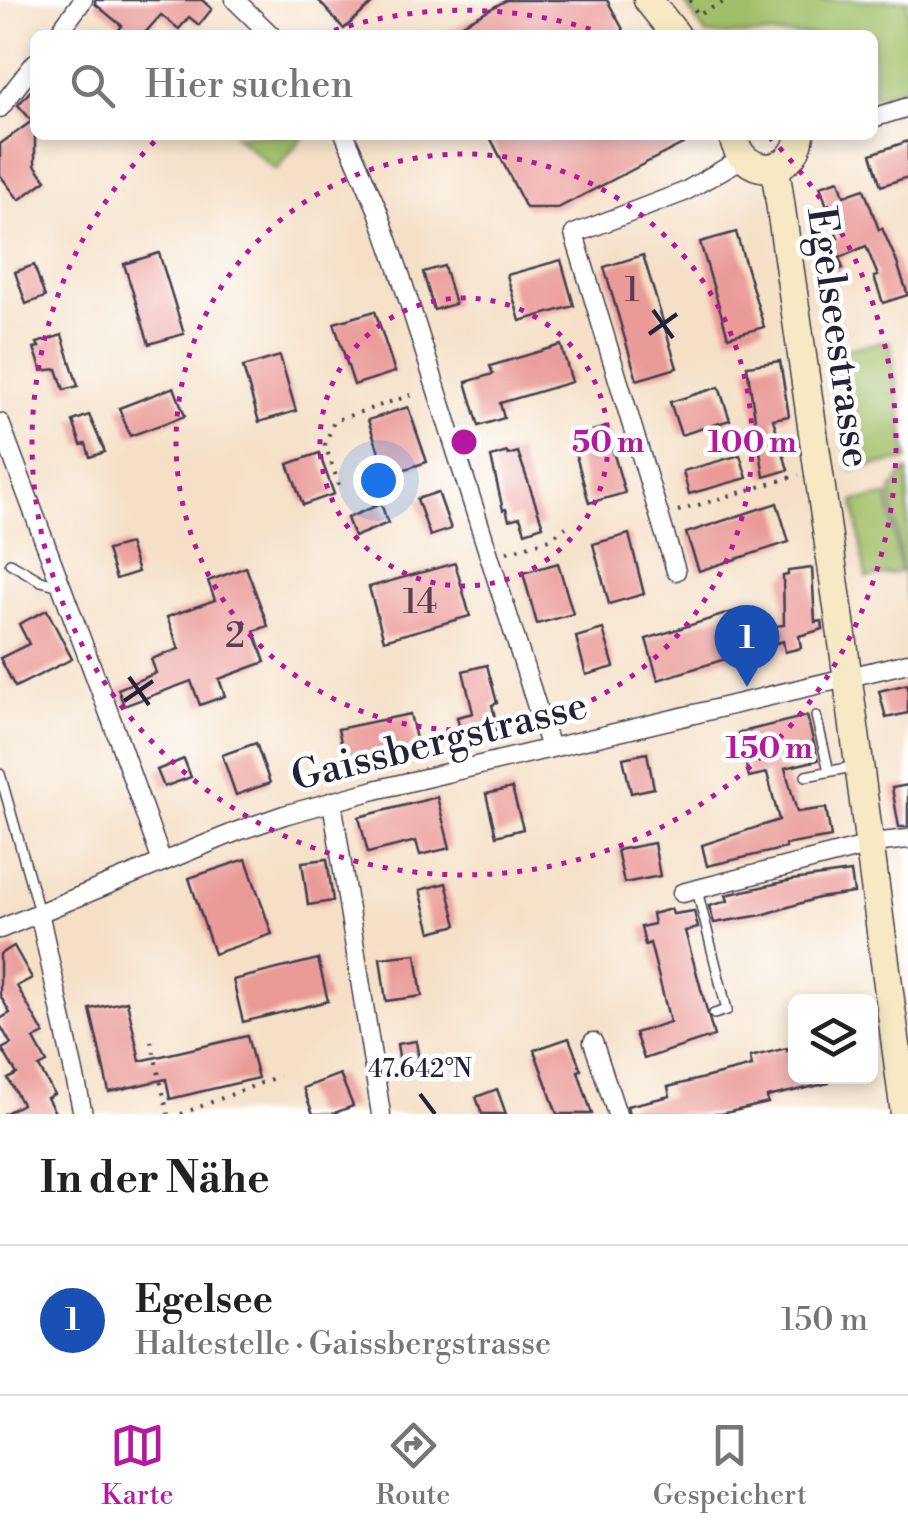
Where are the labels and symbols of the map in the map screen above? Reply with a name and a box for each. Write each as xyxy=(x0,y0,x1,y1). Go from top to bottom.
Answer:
street label: Egelseestrasse xyxy=(794,204,881,471)
house number: 1 xyxy=(624,269,640,312)
centre of rings xyxy=(446,424,482,460)
text: 50 m xyxy=(572,424,644,462)
text: 100 m xyxy=(707,424,797,462)
your location xyxy=(353,455,404,506)
house number: 14 xyxy=(403,581,437,624)
pin: 1 xyxy=(714,604,780,687)
house number: 2 xyxy=(225,615,245,658)
street label: Gaissbergstrasse xyxy=(286,681,593,804)
text: 150 m xyxy=(726,730,812,768)
text: 47.642°N xyxy=(368,1054,472,1085)

